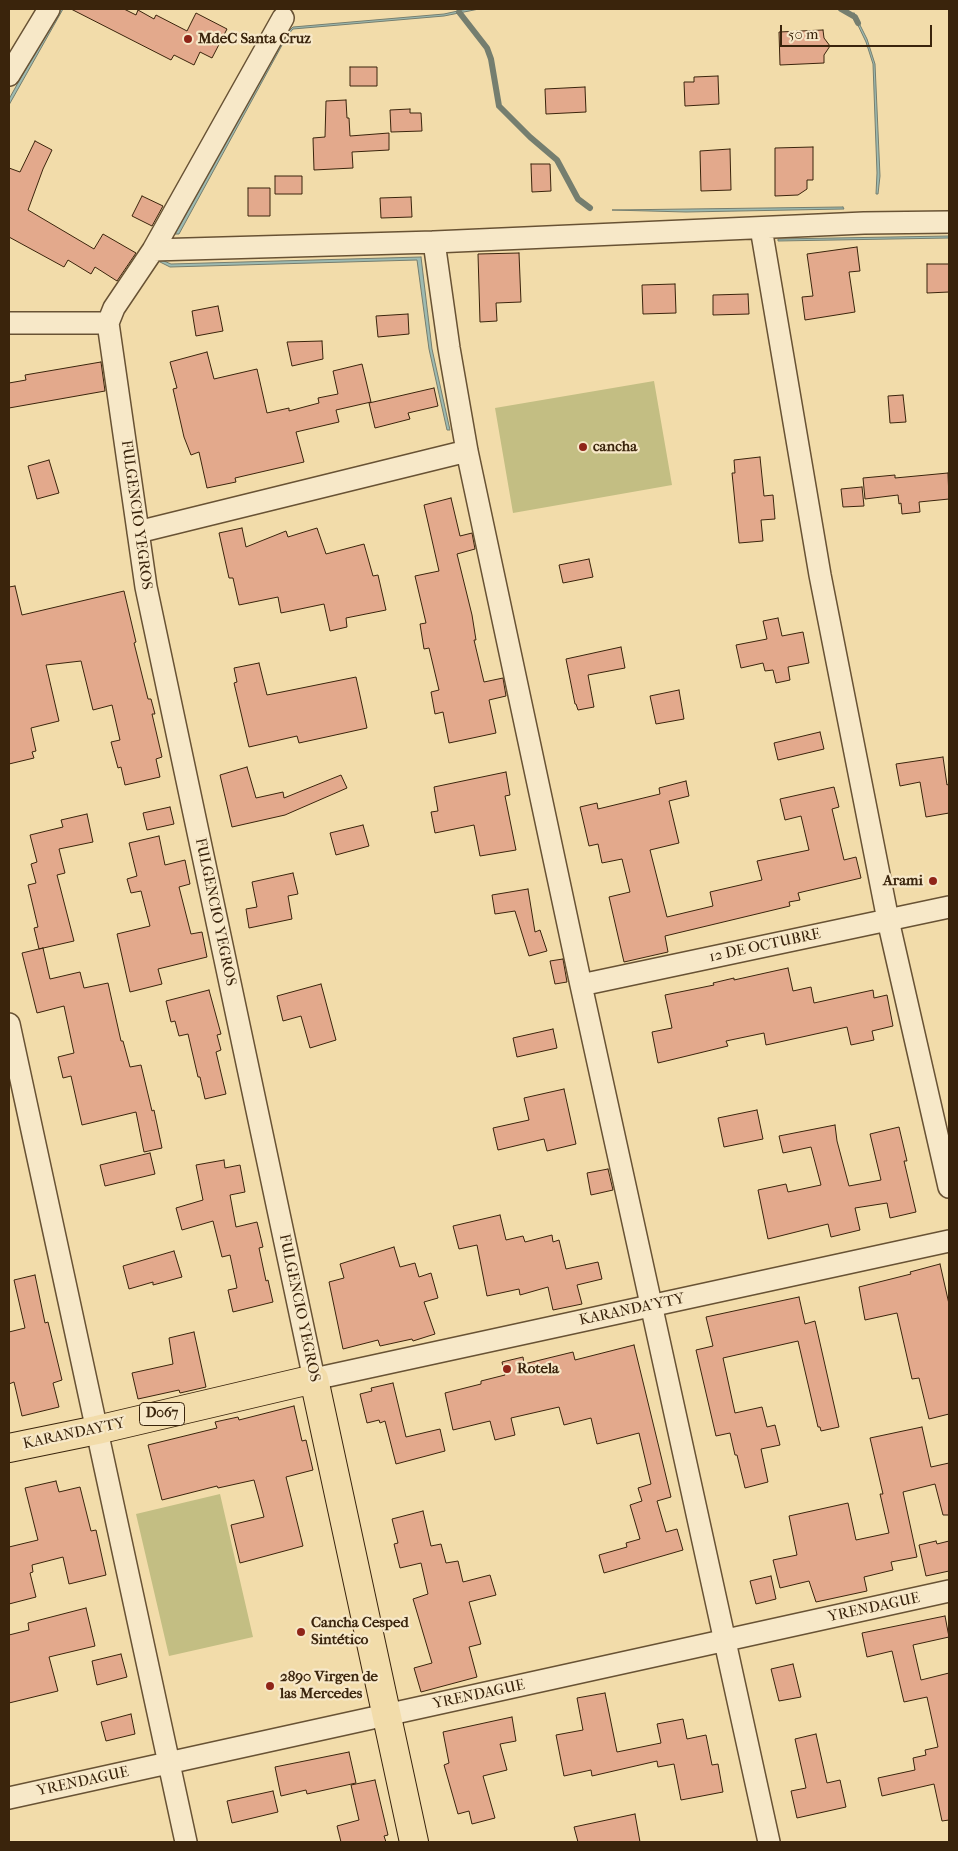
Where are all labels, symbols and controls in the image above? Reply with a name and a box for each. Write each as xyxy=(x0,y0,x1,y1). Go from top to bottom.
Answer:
scale bar xyxy=(783,15,936,47)
text: 50 m xyxy=(788,25,818,43)
place label: MdeC Santa Cruz xyxy=(198,30,311,48)
marker: MdeC Santa Cruz xyxy=(182,33,194,45)
place label: cancha xyxy=(593,438,637,456)
street label: FULGENCIO YEGROS xyxy=(117,439,155,591)
marker: cancha xyxy=(577,441,589,453)
street label: FULGENCIO YEGROS xyxy=(191,836,239,988)
place label: Arami xyxy=(883,872,923,890)
marker: Arami xyxy=(927,875,939,887)
street label: 12 DE OCTUBRE xyxy=(708,925,822,967)
street label: FULGENCIO YEGROS xyxy=(275,1232,323,1384)
street label: KARANDA'YTY xyxy=(578,1290,686,1330)
place label: Rotela xyxy=(517,1360,559,1378)
marker: Rotela xyxy=(501,1363,513,1375)
road number: D067 xyxy=(140,1402,184,1426)
street label: KARANDAYTY xyxy=(21,1414,127,1454)
street label: YRENDAGUE xyxy=(826,1589,922,1627)
place label: Cancha Cesped Sintético xyxy=(311,1614,409,1649)
marker: Cancha Cesped Sintético xyxy=(295,1626,307,1638)
place label: 2890 Virgen de las Mercedes xyxy=(280,1668,378,1703)
street label: YRENDAGUE xyxy=(431,1676,527,1714)
marker: 2890 Virgen de las Mercedes xyxy=(264,1680,276,1692)
street label: YRENDAGUE xyxy=(35,1763,131,1801)

